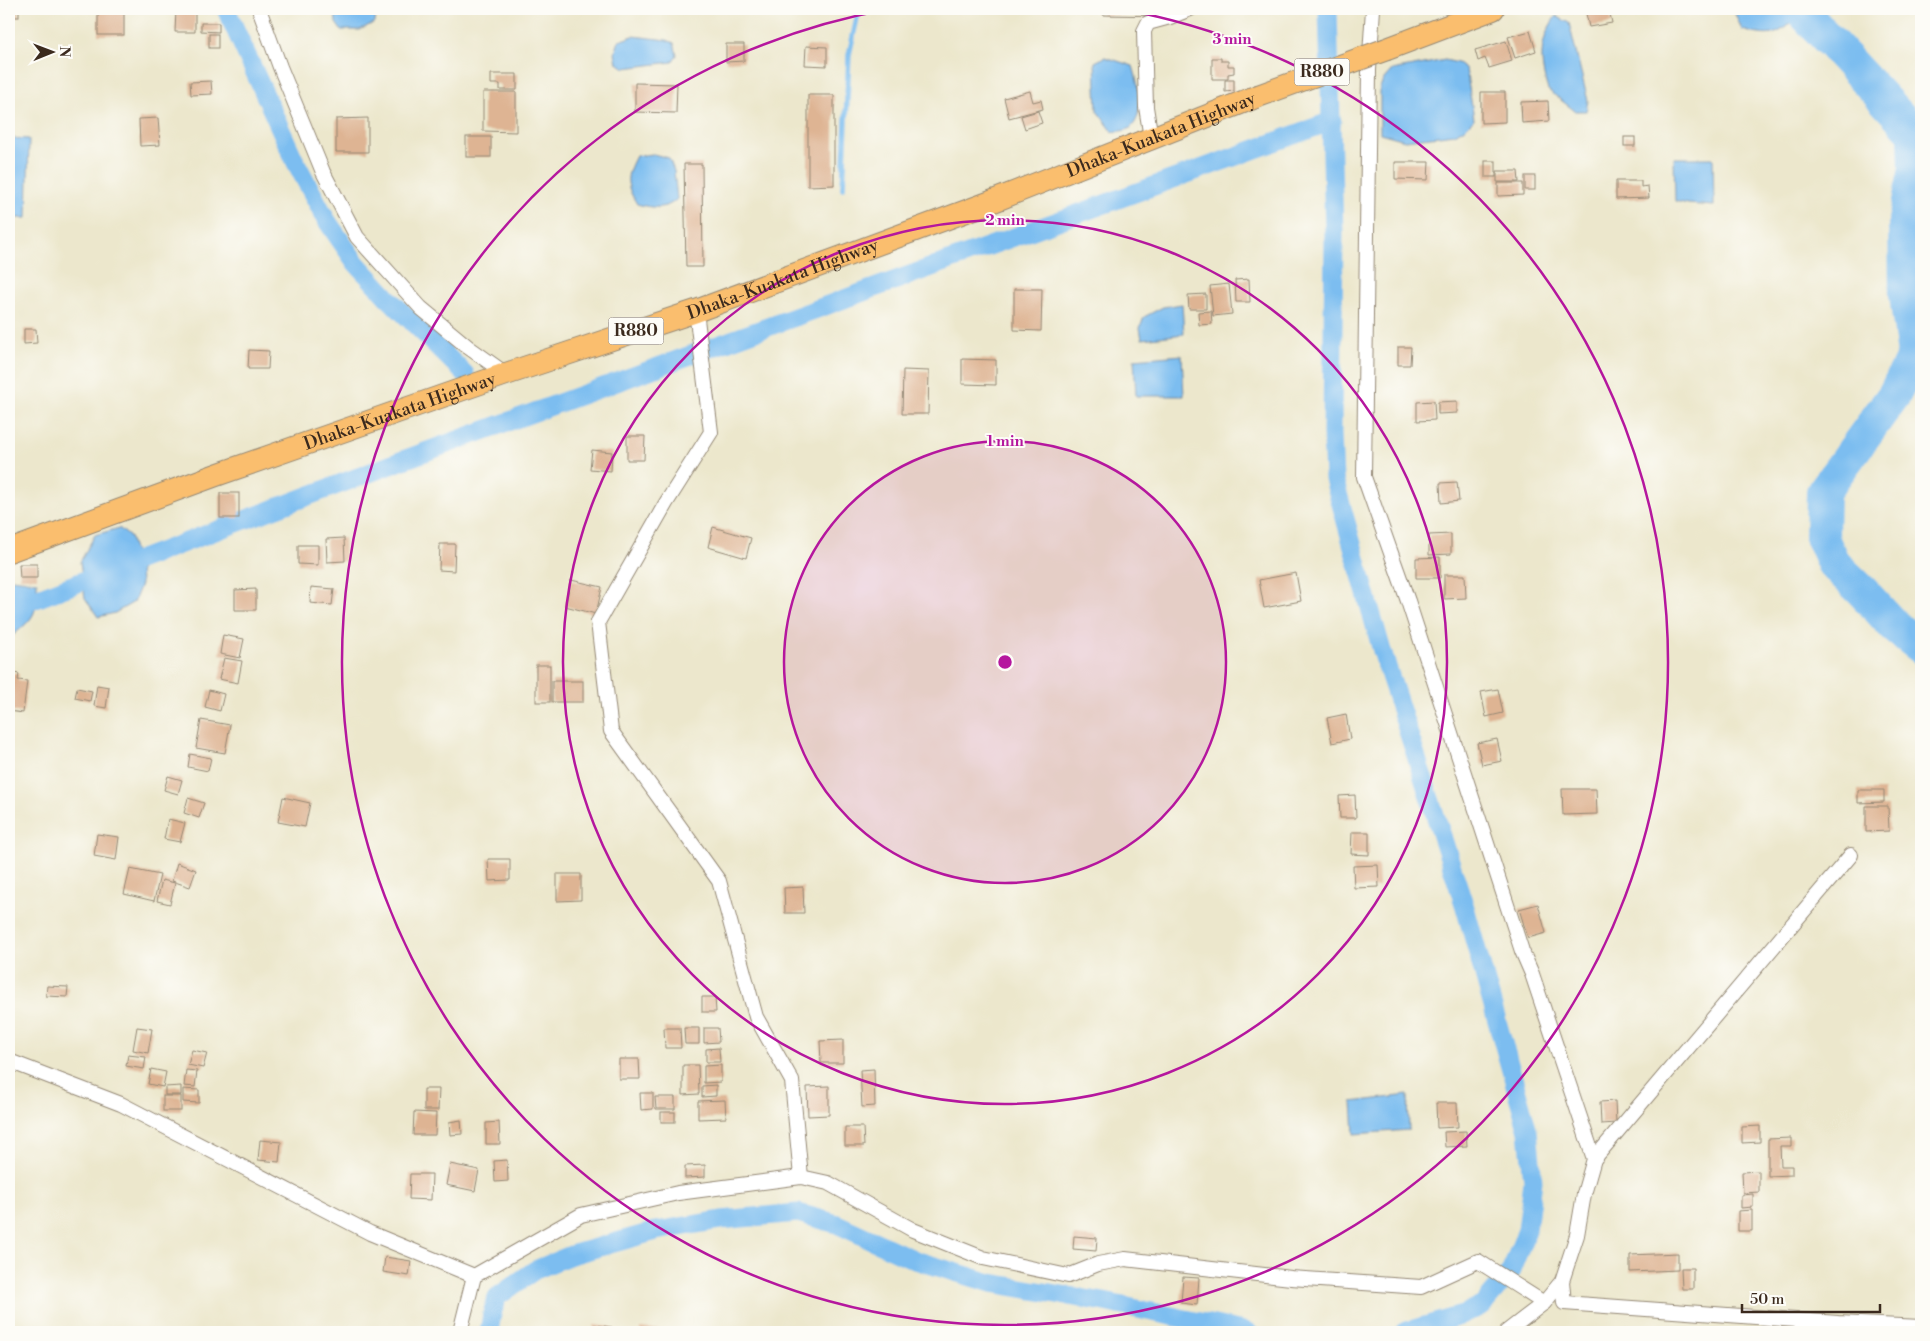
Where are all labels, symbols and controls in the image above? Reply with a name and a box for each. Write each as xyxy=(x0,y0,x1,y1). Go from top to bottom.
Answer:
north arrow xyxy=(28,28,78,78)
text: 3 min xyxy=(1212,30,1252,49)
text: N xyxy=(55,46,73,57)
road number: R880 xyxy=(1294,58,1350,86)
street label: Dhaka-Kuakata Highway xyxy=(1063,87,1259,183)
text: 2 min xyxy=(985,211,1025,230)
street label: Dhaka-Kuakata Highway xyxy=(684,233,881,325)
road number: R880 xyxy=(608,318,664,344)
street label: Dhaka-Kuakata Highway xyxy=(301,367,499,455)
text: 1 min xyxy=(986,432,1024,451)
centre of rings xyxy=(996,653,1014,671)
scale bar xyxy=(1742,1281,1880,1313)
text: 50 m xyxy=(1750,1290,1784,1309)

